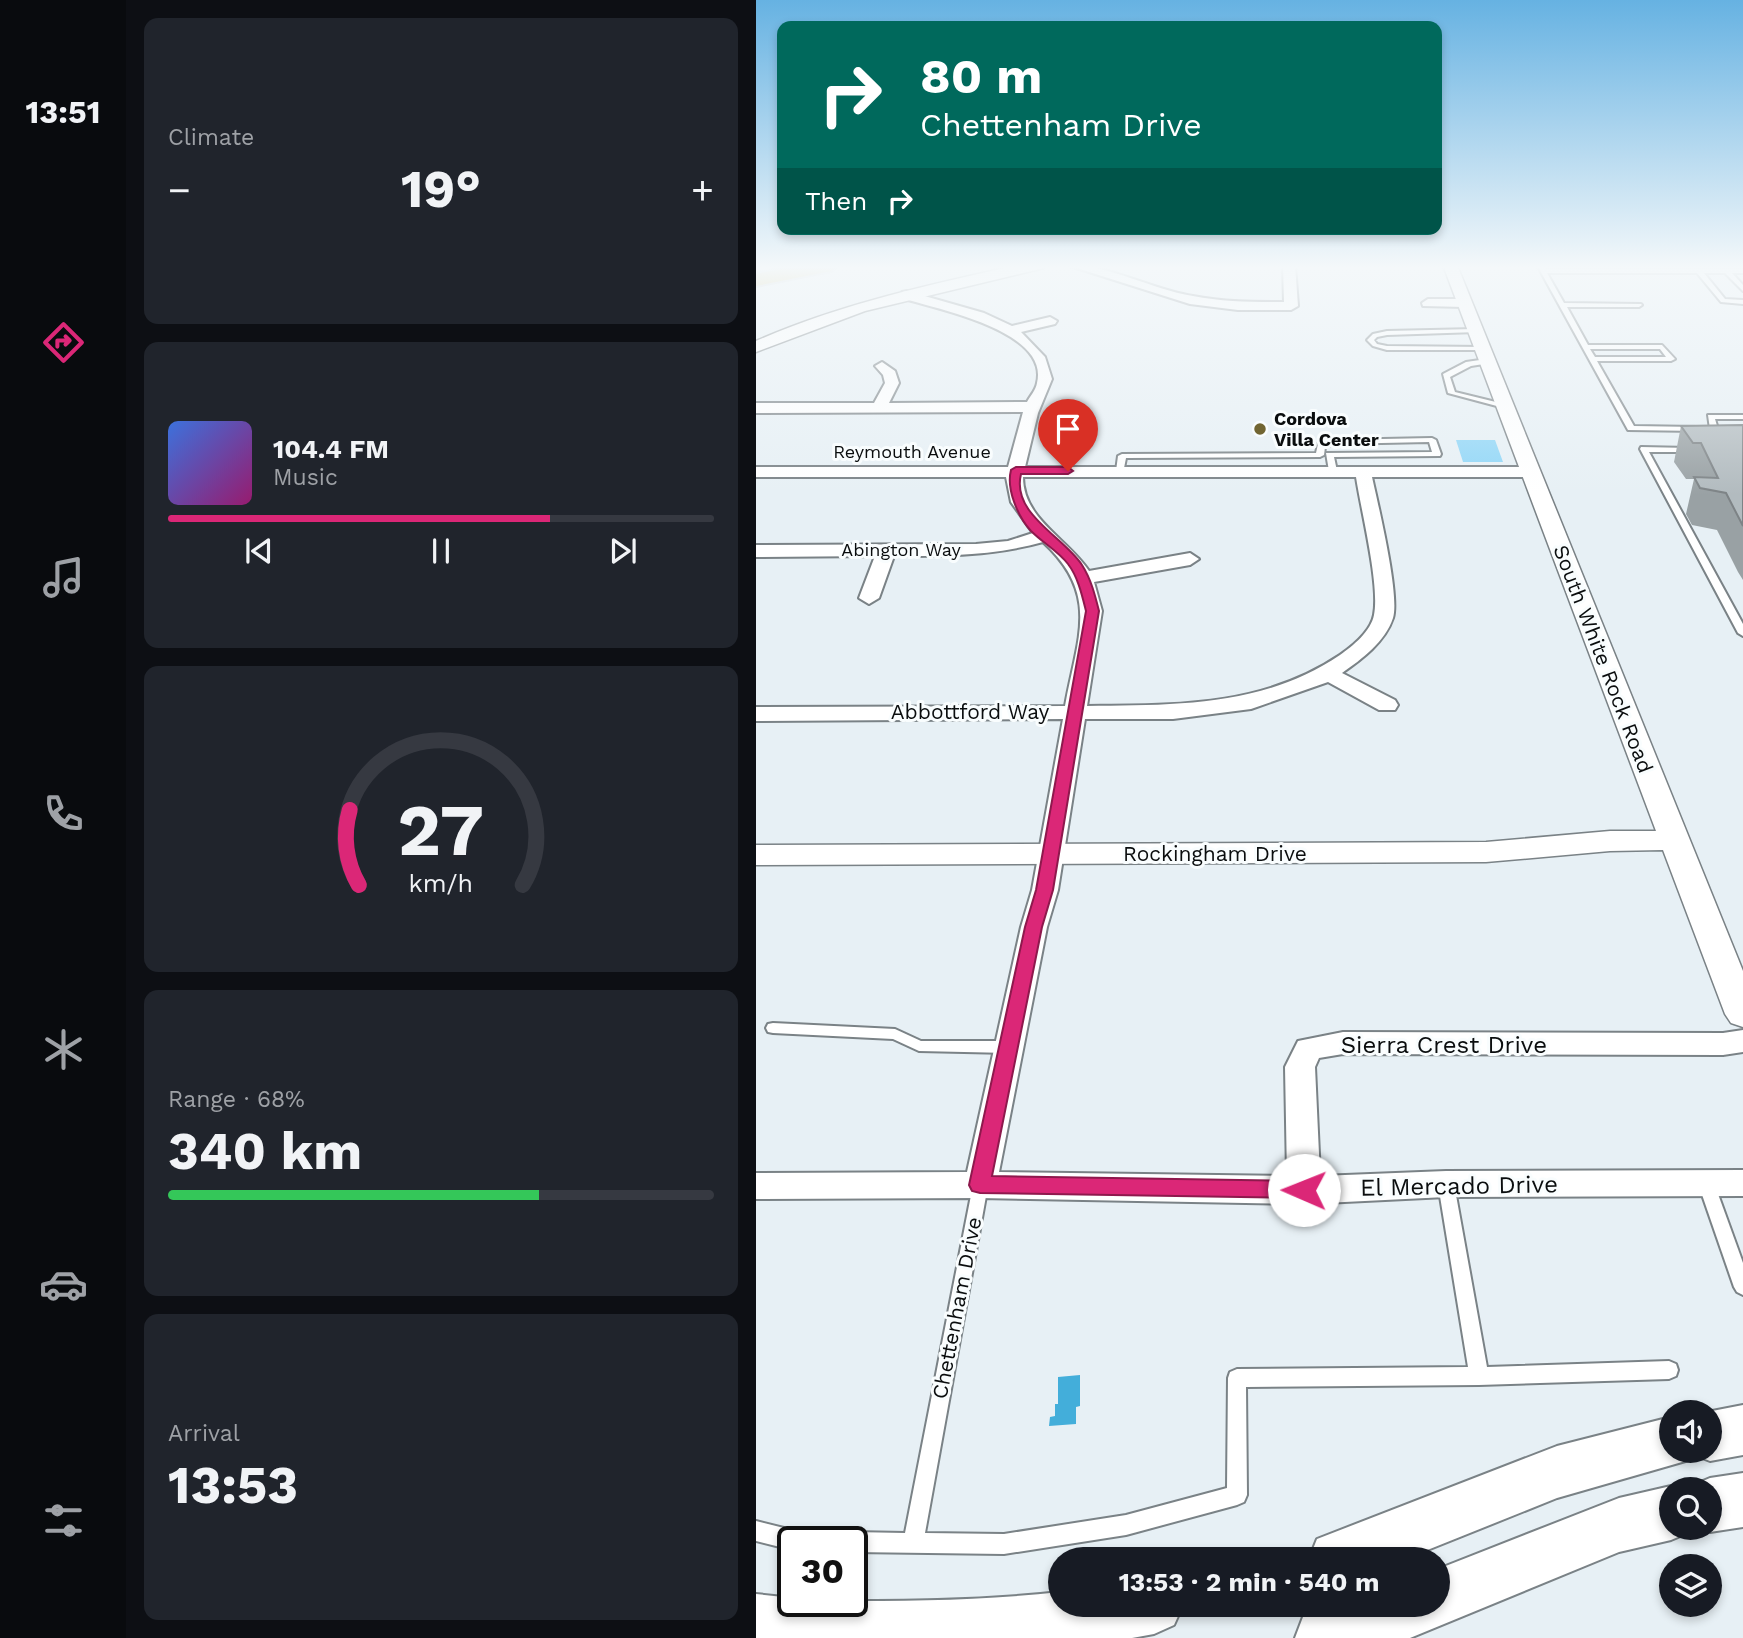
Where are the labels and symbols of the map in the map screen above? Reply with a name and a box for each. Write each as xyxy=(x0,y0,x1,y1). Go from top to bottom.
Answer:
pin xyxy=(1038,399,1098,471)
place label: Cordova Villa Center xyxy=(1274,408,1379,450)
marker: Cordova Villa Center xyxy=(1252,421,1268,437)
street label: Reymouth Avenue xyxy=(833,441,991,462)
street label: Abington Way xyxy=(841,539,961,560)
street label: South White Rock Road xyxy=(1548,541,1659,776)
street label: Abbottford Way xyxy=(891,699,1049,724)
street label: Rockingham Drive xyxy=(1123,841,1307,866)
street label: Sierra Crest Drive xyxy=(1341,1031,1547,1059)
position arrow xyxy=(1267,1153,1341,1227)
street label: El Mercado Drive xyxy=(1360,1170,1558,1202)
street label: Chettenham Drive xyxy=(927,1215,986,1401)
speed limit sign: 30 xyxy=(777,1526,868,1617)

